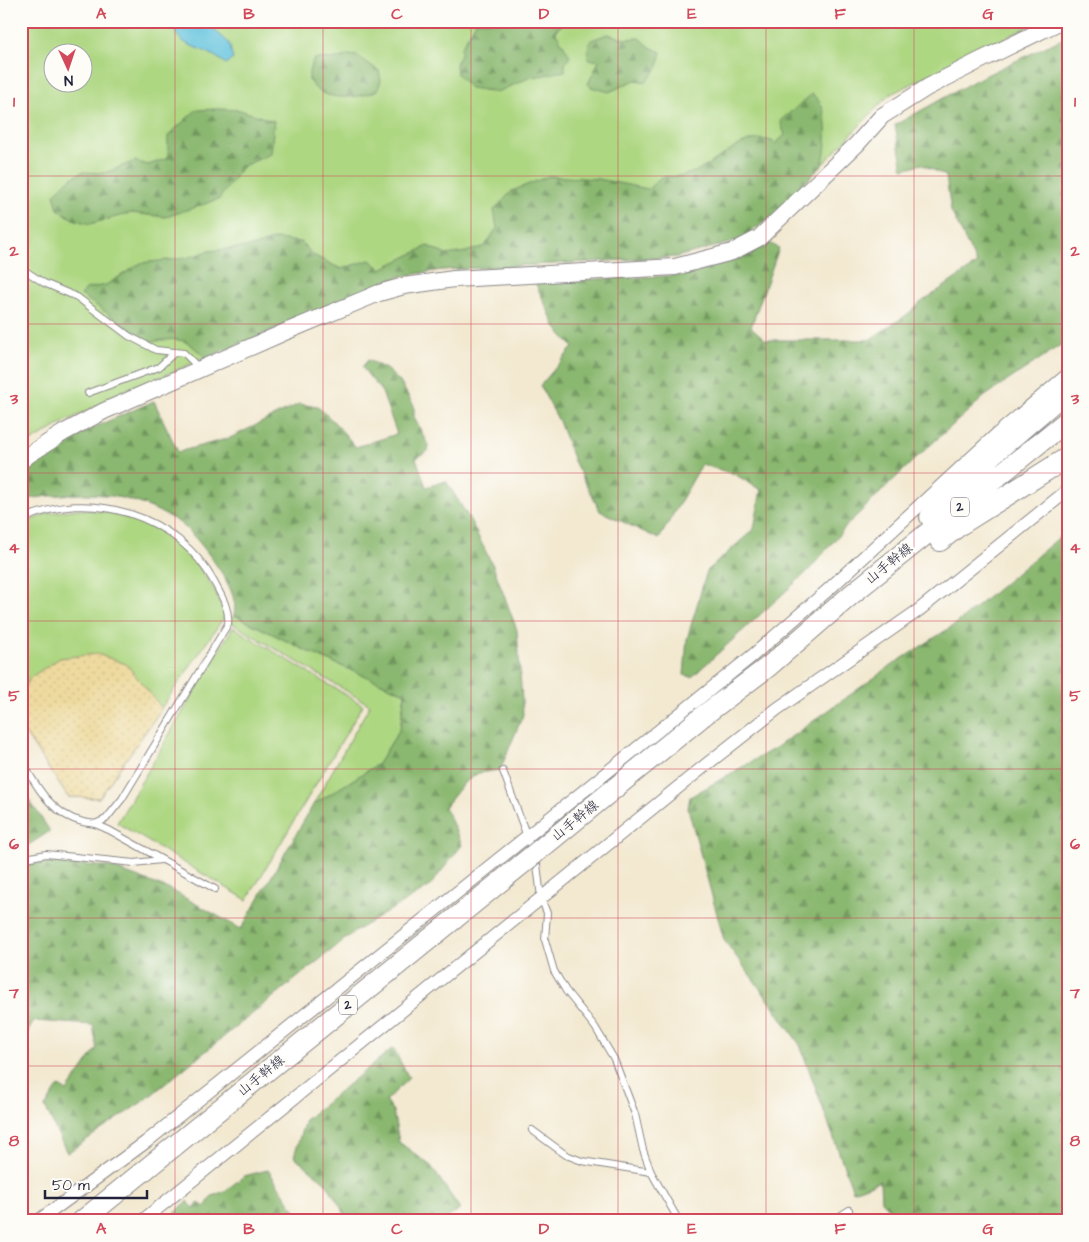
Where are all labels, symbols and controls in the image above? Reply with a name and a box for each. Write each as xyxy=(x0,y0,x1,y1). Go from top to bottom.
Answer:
text: A xyxy=(96,3,107,25)
text: B xyxy=(243,3,255,25)
text: C xyxy=(391,3,403,25)
text: D xyxy=(539,3,550,25)
text: E xyxy=(687,3,697,25)
text: F xyxy=(834,3,846,25)
text: G xyxy=(982,3,994,25)
north arrow xyxy=(42,42,92,92)
text: N xyxy=(64,70,74,90)
text: 1 xyxy=(13,91,16,113)
text: 1 xyxy=(1074,91,1077,113)
text: 2 xyxy=(8,240,19,262)
text: 2 xyxy=(1069,240,1080,262)
text: 3 xyxy=(9,388,19,410)
text: 3 xyxy=(1070,388,1080,410)
road number: 2 xyxy=(951,498,969,516)
text: 4 xyxy=(9,537,20,559)
text: 4 xyxy=(1070,537,1081,559)
street label: 山手幹線 xyxy=(861,539,917,589)
text: 5 xyxy=(8,685,20,707)
text: 5 xyxy=(1069,685,1081,707)
street label: 山手幹線 xyxy=(547,796,603,846)
text: 6 xyxy=(9,833,19,855)
text: 6 xyxy=(1070,833,1080,855)
text: 7 xyxy=(8,982,19,1004)
text: 7 xyxy=(1069,982,1080,1004)
road number: 2 xyxy=(339,996,357,1014)
street label: 山手幹線 xyxy=(233,1051,289,1101)
text: 8 xyxy=(9,1130,20,1152)
text: 8 xyxy=(1070,1130,1081,1152)
scale bar xyxy=(45,1167,148,1199)
text: 50 m xyxy=(52,1175,90,1196)
text: A xyxy=(96,1218,107,1240)
text: B xyxy=(243,1218,255,1240)
text: C xyxy=(391,1218,403,1240)
text: D xyxy=(539,1218,550,1240)
text: E xyxy=(687,1218,697,1240)
text: F xyxy=(834,1218,846,1240)
text: G xyxy=(982,1218,994,1240)

